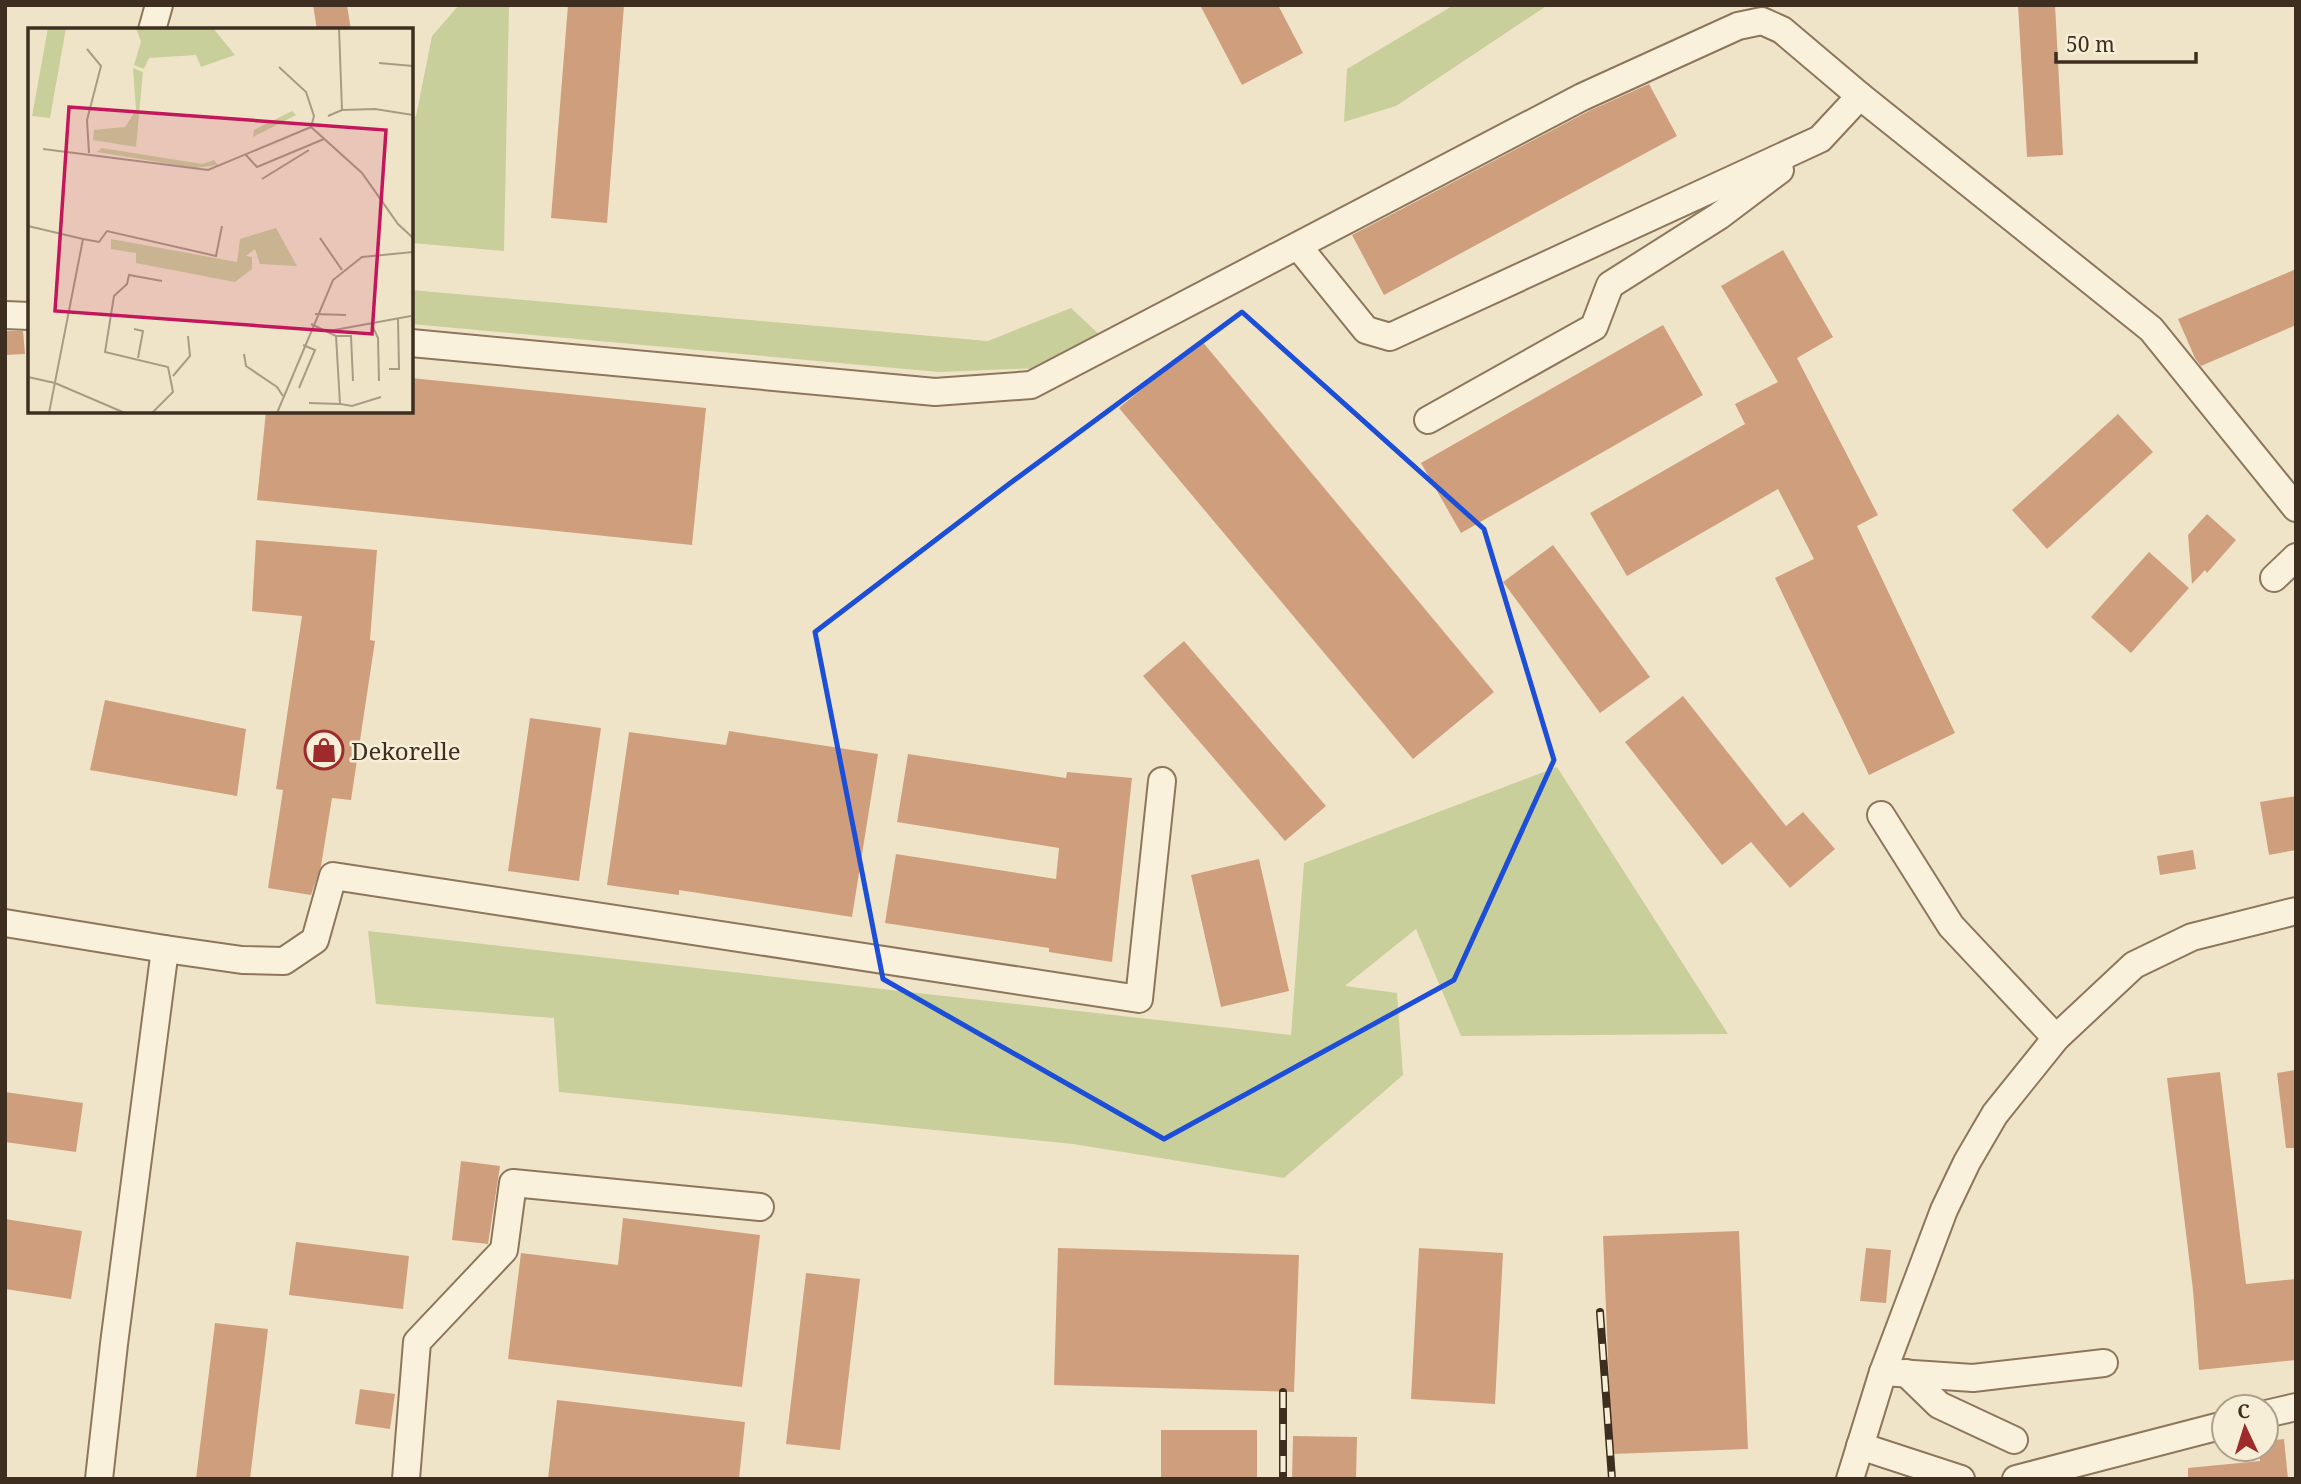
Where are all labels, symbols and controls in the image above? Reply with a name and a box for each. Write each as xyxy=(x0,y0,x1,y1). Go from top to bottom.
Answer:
scale bar xyxy=(2056,21,2196,65)
inset map xyxy=(28,28,413,413)
text: 50 m xyxy=(2066,30,2115,58)
shop icon: Dekorelle xyxy=(303,729,345,771)
place label: Dekorelle xyxy=(351,734,461,767)
north arrow xyxy=(2210,1393,2280,1463)
text: С xyxy=(2237,1398,2251,1424)

